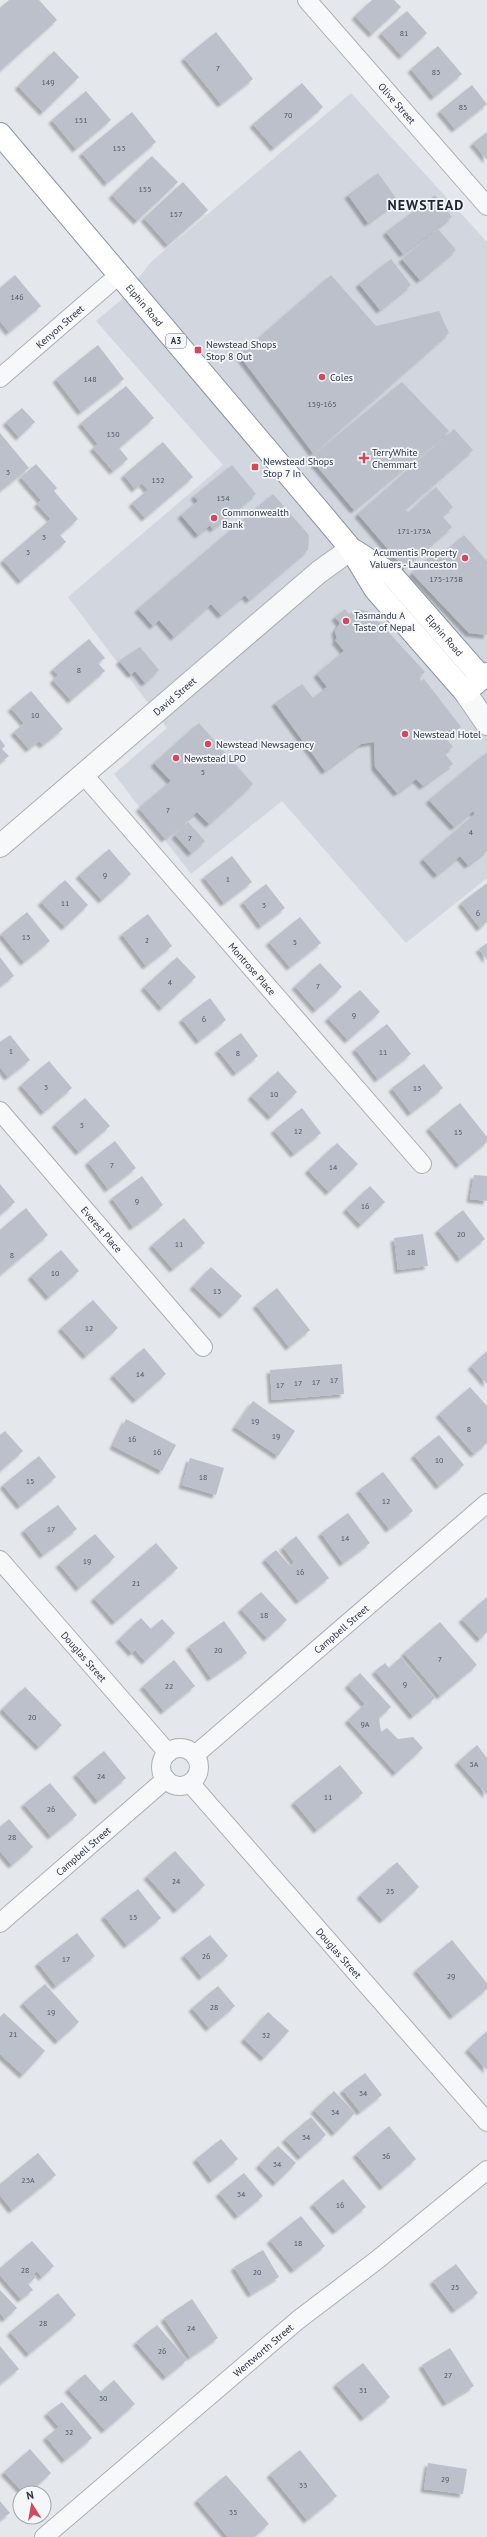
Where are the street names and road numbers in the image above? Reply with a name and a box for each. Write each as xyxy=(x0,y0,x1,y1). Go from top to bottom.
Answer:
street label: Olive Street xyxy=(375,80,419,127)
street label: Elphin Road xyxy=(123,282,166,329)
street label: Kenyon Street xyxy=(33,302,87,351)
road number: A3 xyxy=(166,334,186,348)
street label: Elphin Road xyxy=(422,612,466,659)
street label: David Street xyxy=(151,674,199,719)
street label: Montrose Place xyxy=(225,940,278,998)
street label: Everest Place xyxy=(78,1204,125,1255)
street label: Campbell Street xyxy=(311,1602,372,1657)
street label: Douglas Street xyxy=(58,1629,110,1685)
street label: Campbell Street xyxy=(53,1823,114,1879)
street label: Douglas Street xyxy=(313,1925,365,1982)
street label: Wentworth Street xyxy=(230,2321,297,2380)

